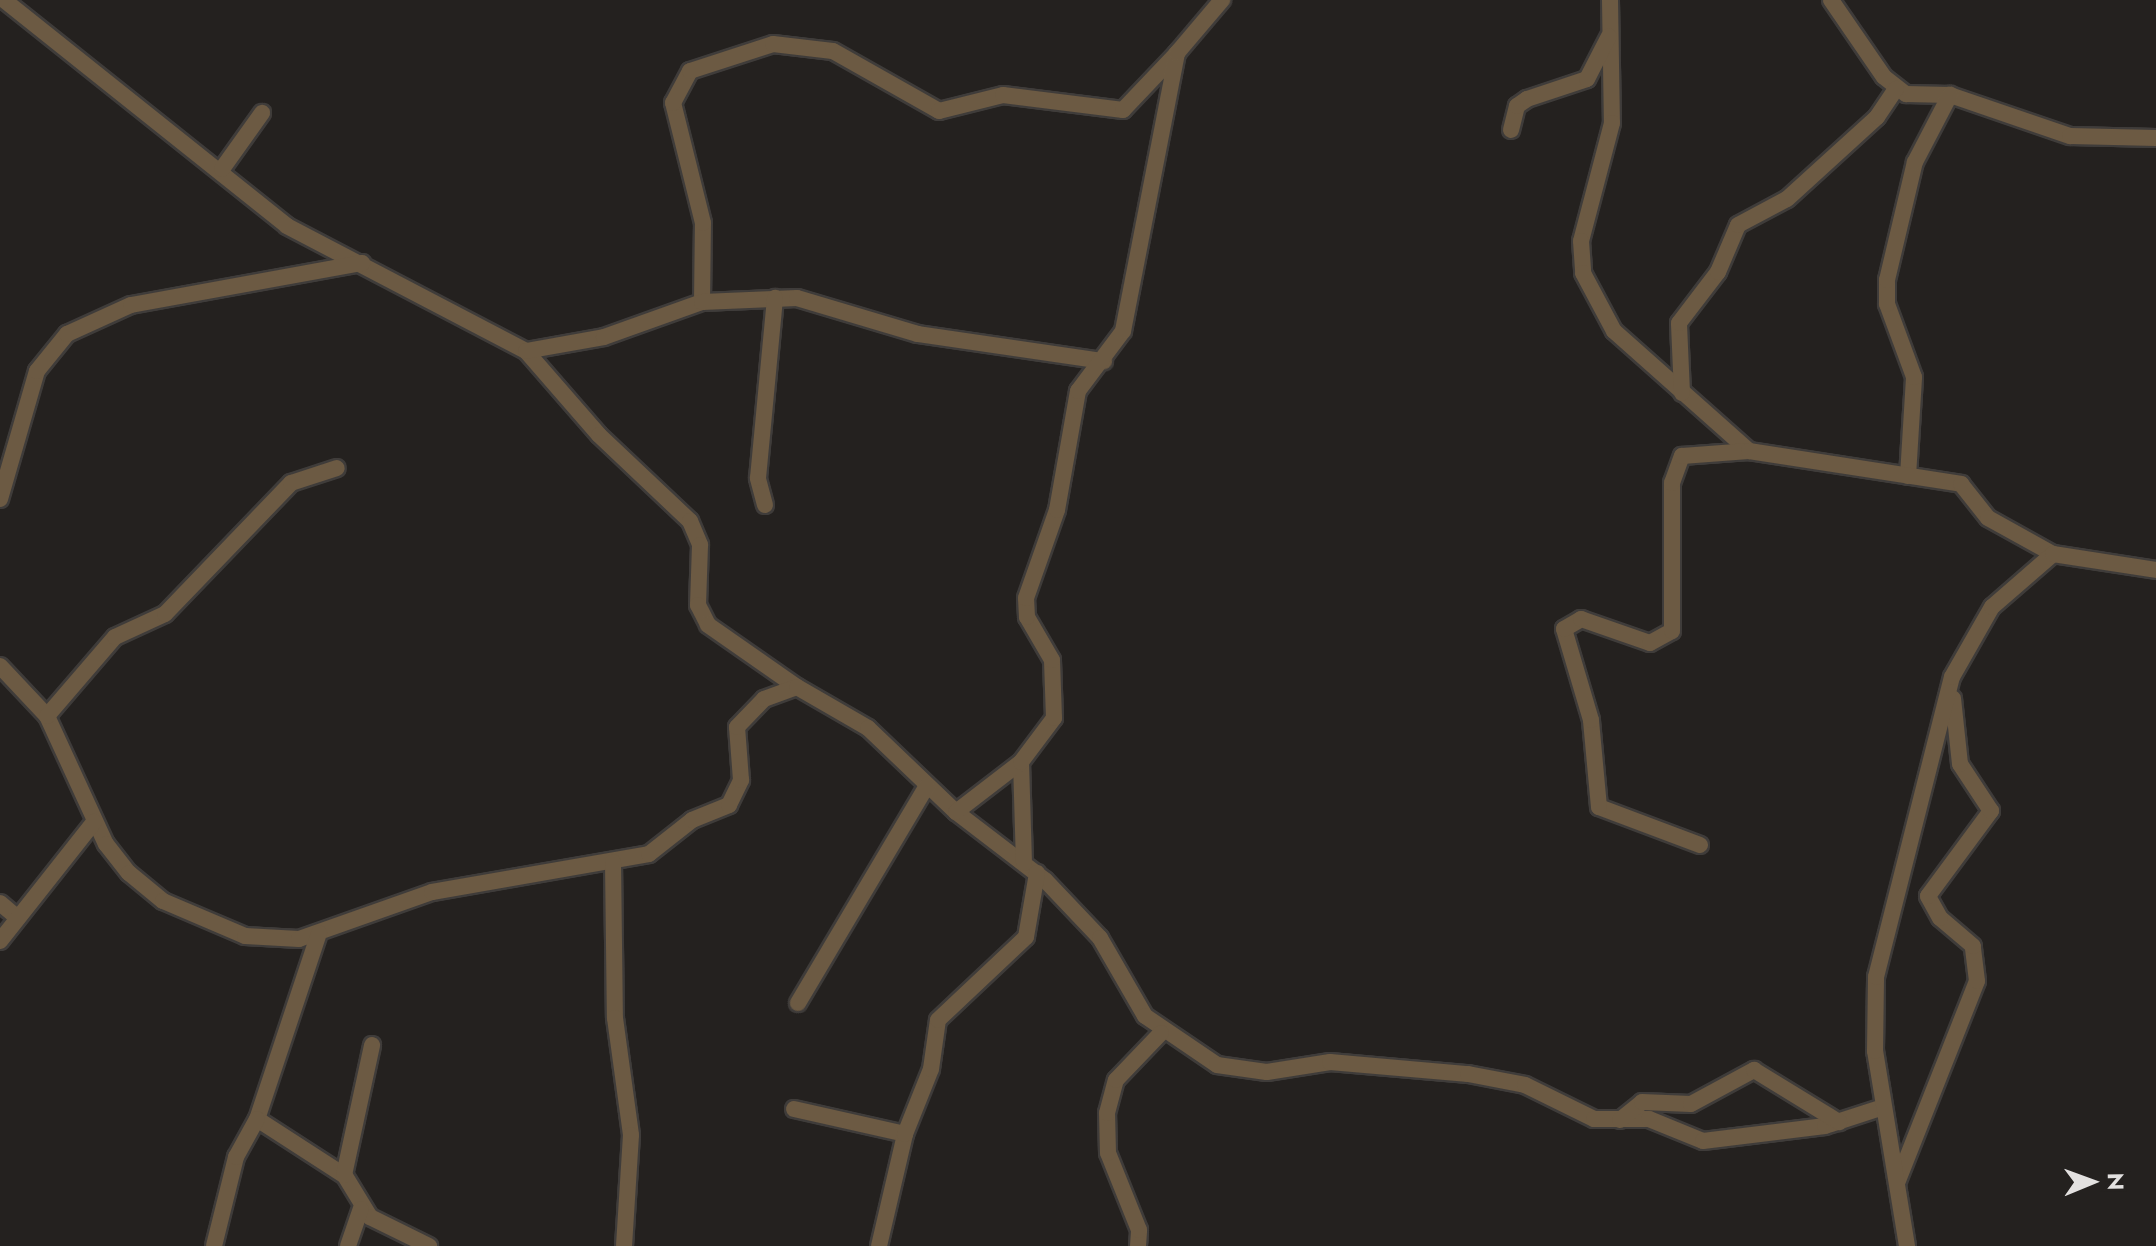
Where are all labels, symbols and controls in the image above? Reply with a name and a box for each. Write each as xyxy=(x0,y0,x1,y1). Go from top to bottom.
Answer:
north arrow xyxy=(2052,1142,2132,1222)
text: N xyxy=(2100,1173,2132,1191)

